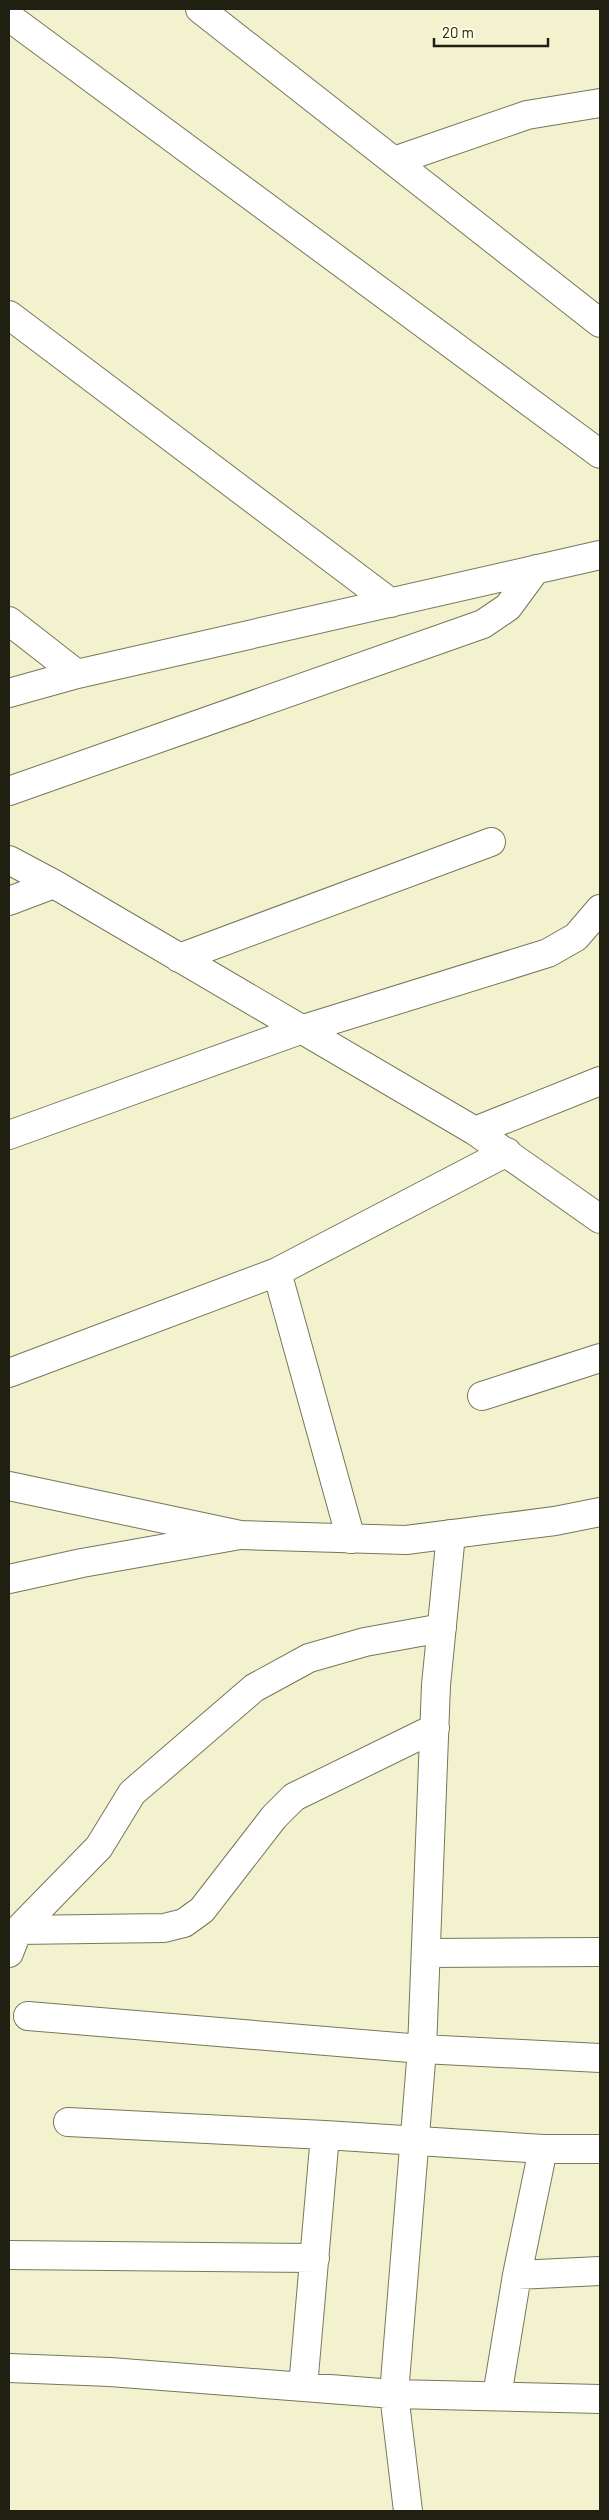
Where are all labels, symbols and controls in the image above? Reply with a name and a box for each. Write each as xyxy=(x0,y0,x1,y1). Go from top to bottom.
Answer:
scale bar xyxy=(434,15,548,47)
text: 20 m xyxy=(442,23,474,41)

